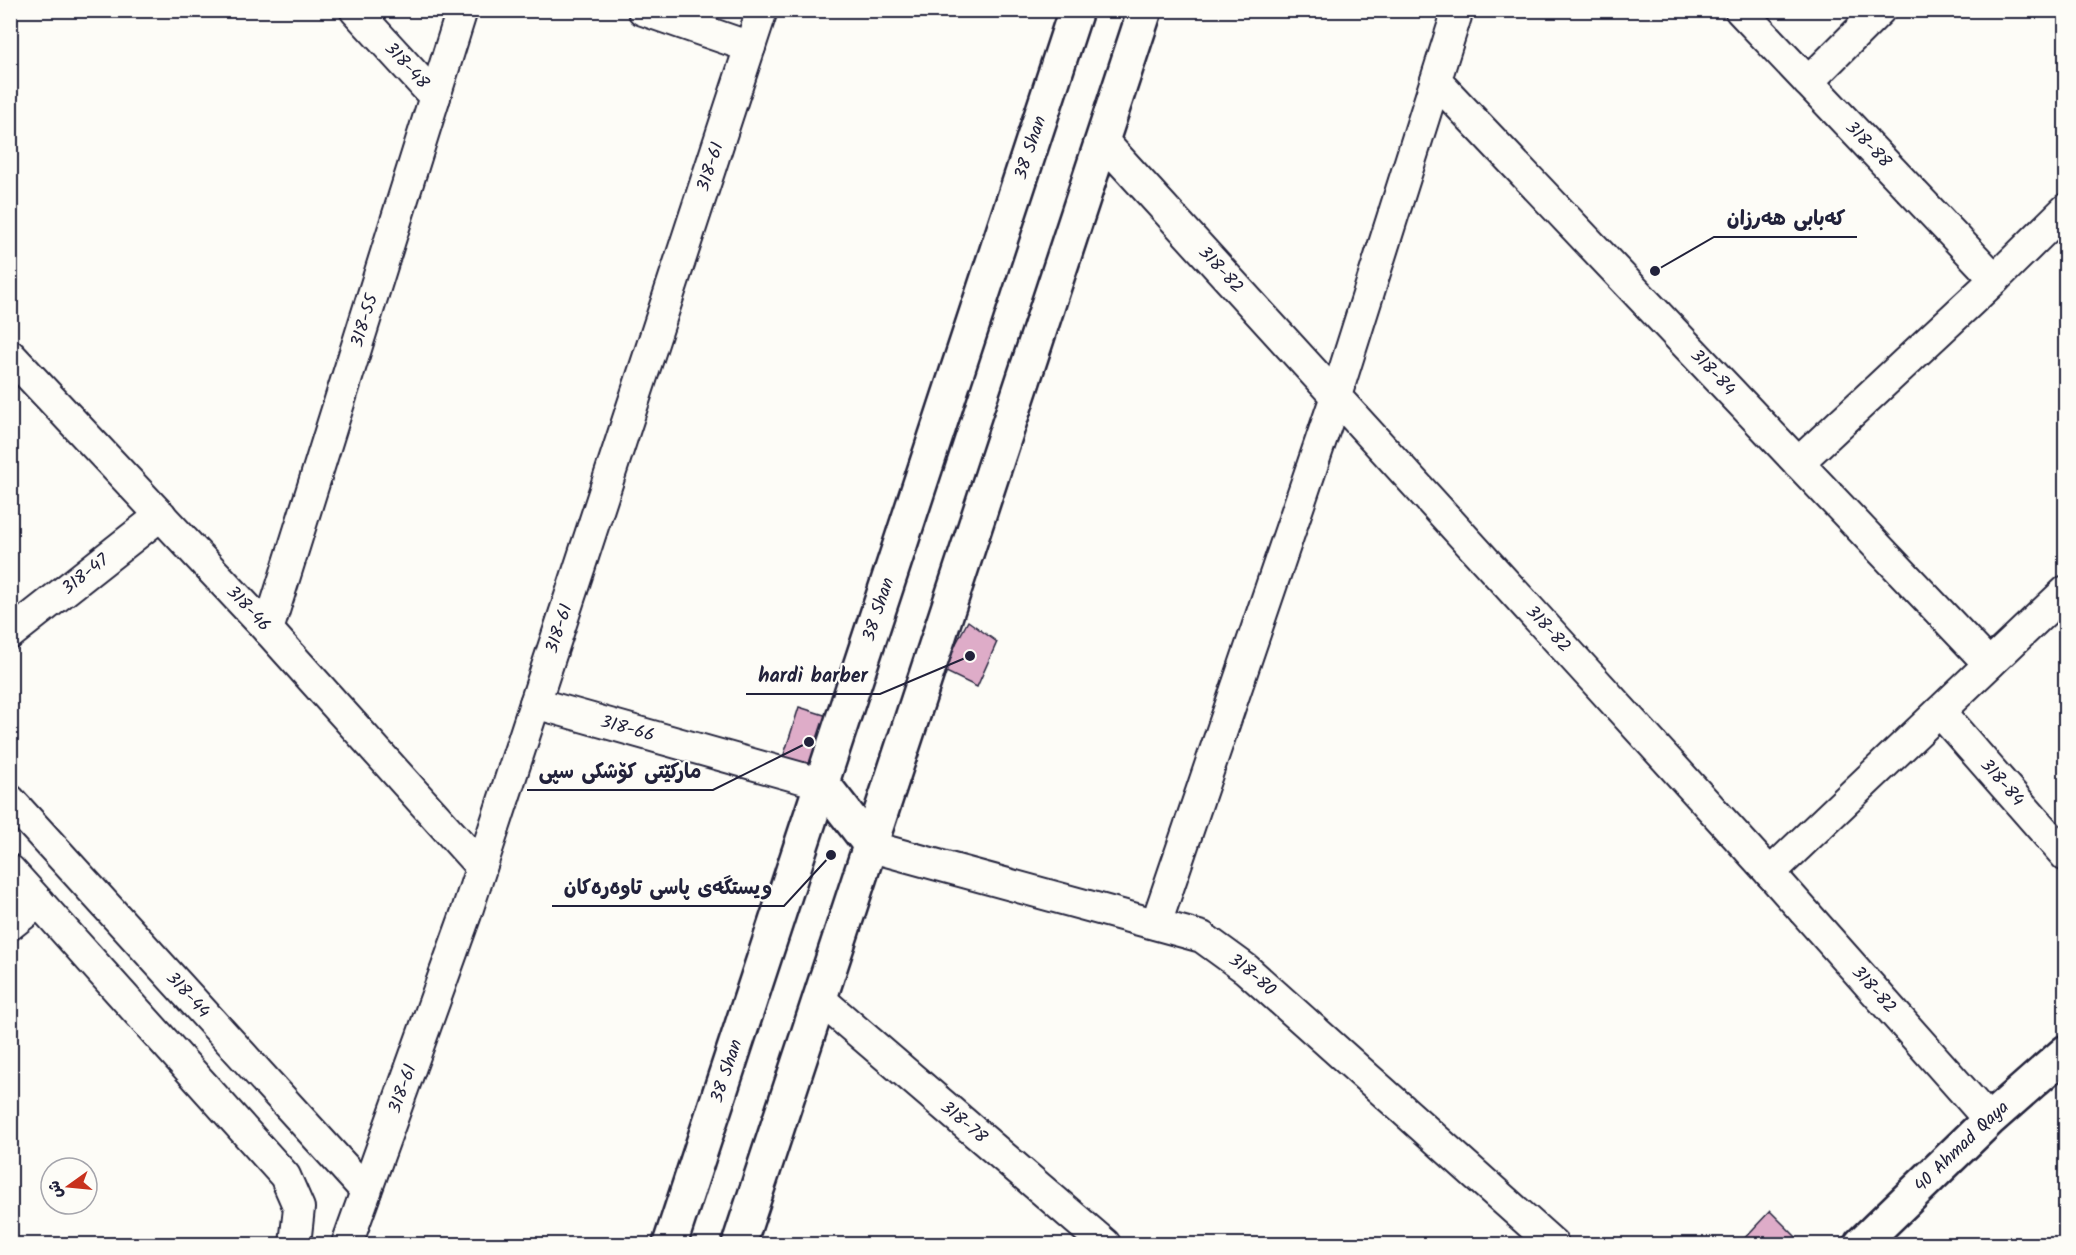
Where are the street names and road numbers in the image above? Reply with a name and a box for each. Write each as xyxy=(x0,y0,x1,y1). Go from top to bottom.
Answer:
street label: 318-48 xyxy=(377,36,436,96)
street label: 38 Shan xyxy=(1007,112,1055,184)
street label: 318-88 xyxy=(1838,114,1898,176)
street label: 318-61 xyxy=(689,138,732,195)
street label: 318-82 xyxy=(1191,239,1250,301)
street label: 318-55 xyxy=(343,289,387,351)
street label: 318-84 xyxy=(1683,342,1742,403)
street label: 318-47 xyxy=(56,546,116,602)
street label: 38 Shan xyxy=(855,574,903,645)
street label: 318-46 xyxy=(219,579,277,639)
street label: 318-82 xyxy=(1518,599,1578,660)
street label: 318-61 xyxy=(538,600,581,657)
street label: 318-66 xyxy=(597,708,658,750)
street label: 318-84 xyxy=(1973,752,2031,813)
street label: 318-80 xyxy=(1222,946,1282,1004)
street label: 318-82 xyxy=(1844,959,1903,1021)
street label: 318-44 xyxy=(159,965,217,1025)
street label: 38 Shan xyxy=(703,1035,751,1107)
street label: 318-61 xyxy=(381,1060,425,1118)
street label: 318-78 xyxy=(934,1094,994,1151)
street label: 40 Ahmad Qaya xyxy=(1907,1094,2016,1200)

